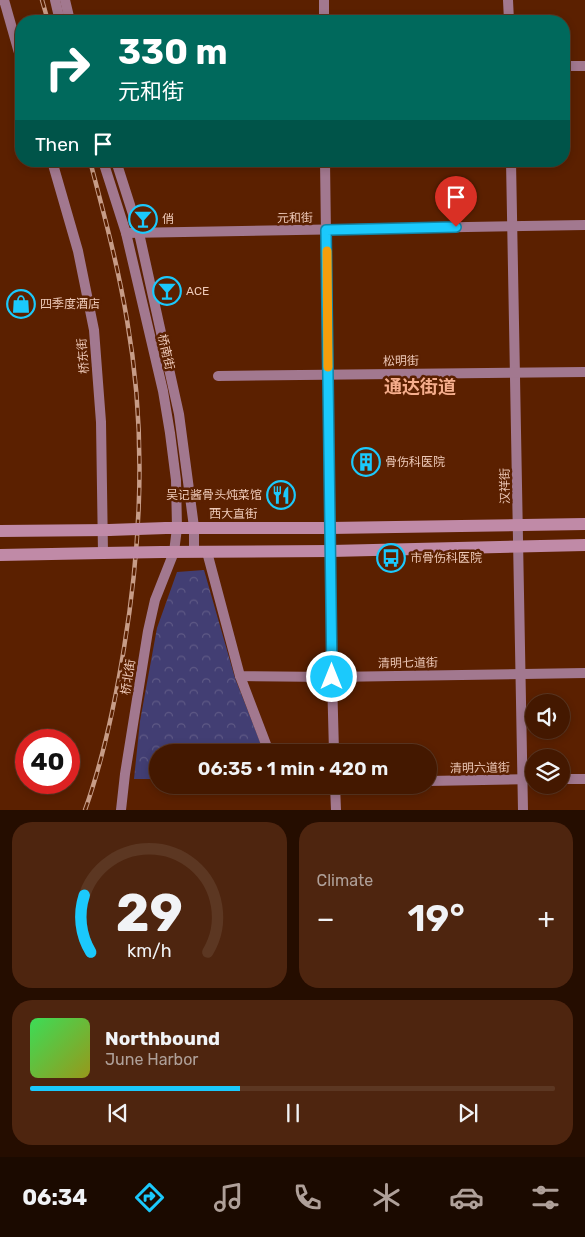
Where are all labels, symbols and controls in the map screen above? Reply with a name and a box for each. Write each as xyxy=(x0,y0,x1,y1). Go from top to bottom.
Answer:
text: 330 m xyxy=(118,31,227,73)
icon: right xyxy=(35,35,100,100)
text: 元和街 xyxy=(118,78,184,105)
icon: arrive xyxy=(89,130,117,158)
text: Then xyxy=(35,133,79,156)
pin xyxy=(435,176,477,227)
icon: arrive xyxy=(442,183,470,211)
bar icon: 俏 xyxy=(128,204,158,234)
street label: 元和街 xyxy=(277,211,313,225)
place label: 俏 xyxy=(162,212,174,226)
bar icon: ACE xyxy=(152,276,182,306)
place label: ACE xyxy=(186,284,209,298)
shop icon: 四季度酒店 xyxy=(6,289,36,319)
place label: 四季度酒店 xyxy=(40,297,100,311)
street label: 桥南街 xyxy=(155,333,177,371)
street label: 桥东街 xyxy=(74,337,92,375)
street label: 松明街 xyxy=(383,354,419,368)
district label: 通达街道 xyxy=(384,376,456,398)
building icon: 骨伤科医院 xyxy=(351,447,381,477)
place label: 骨伤科医院 xyxy=(385,455,445,469)
street label: 汉祥街 xyxy=(498,468,512,504)
restaurant icon: 吴记酱骨头炖菜馆 xyxy=(266,480,296,510)
place label: 吴记酱骨头炖菜馆 xyxy=(166,488,262,502)
street label: 西大直街 xyxy=(209,507,257,521)
bus stop icon: 市骨伤科医院 xyxy=(376,543,406,573)
place label: 市骨伤科医院 xyxy=(410,551,482,565)
position arrow xyxy=(305,650,357,702)
street label: 清明七道街 xyxy=(378,655,438,671)
street label: 桥北街 xyxy=(118,658,138,696)
map controls xyxy=(525,694,570,794)
button: sound xyxy=(525,694,570,739)
speed limit sign: 40 xyxy=(15,729,80,794)
button: layers xyxy=(525,749,570,794)
text: 06:35 · 1 min · 420 m xyxy=(198,757,388,780)
street label: 清明六道街 xyxy=(450,760,510,776)
text: Climate xyxy=(317,871,373,890)
text: 29 xyxy=(116,882,183,944)
text: 19° xyxy=(407,895,465,941)
text: − xyxy=(317,902,335,935)
text: + xyxy=(538,902,555,935)
text: km/h xyxy=(127,940,172,961)
text: Northbound xyxy=(105,1027,220,1050)
text: June Harbor xyxy=(105,1050,198,1069)
icon: previous xyxy=(104,1099,132,1127)
icon: pause xyxy=(279,1099,307,1127)
icon: next xyxy=(454,1099,482,1127)
icon: directions xyxy=(132,1180,167,1215)
icon: music xyxy=(211,1180,246,1215)
icon: phone xyxy=(290,1180,325,1215)
icon: climate xyxy=(369,1180,404,1215)
icon: car xyxy=(449,1180,484,1215)
icon: filters xyxy=(528,1180,563,1215)
text: 06:34 xyxy=(22,1184,87,1211)

